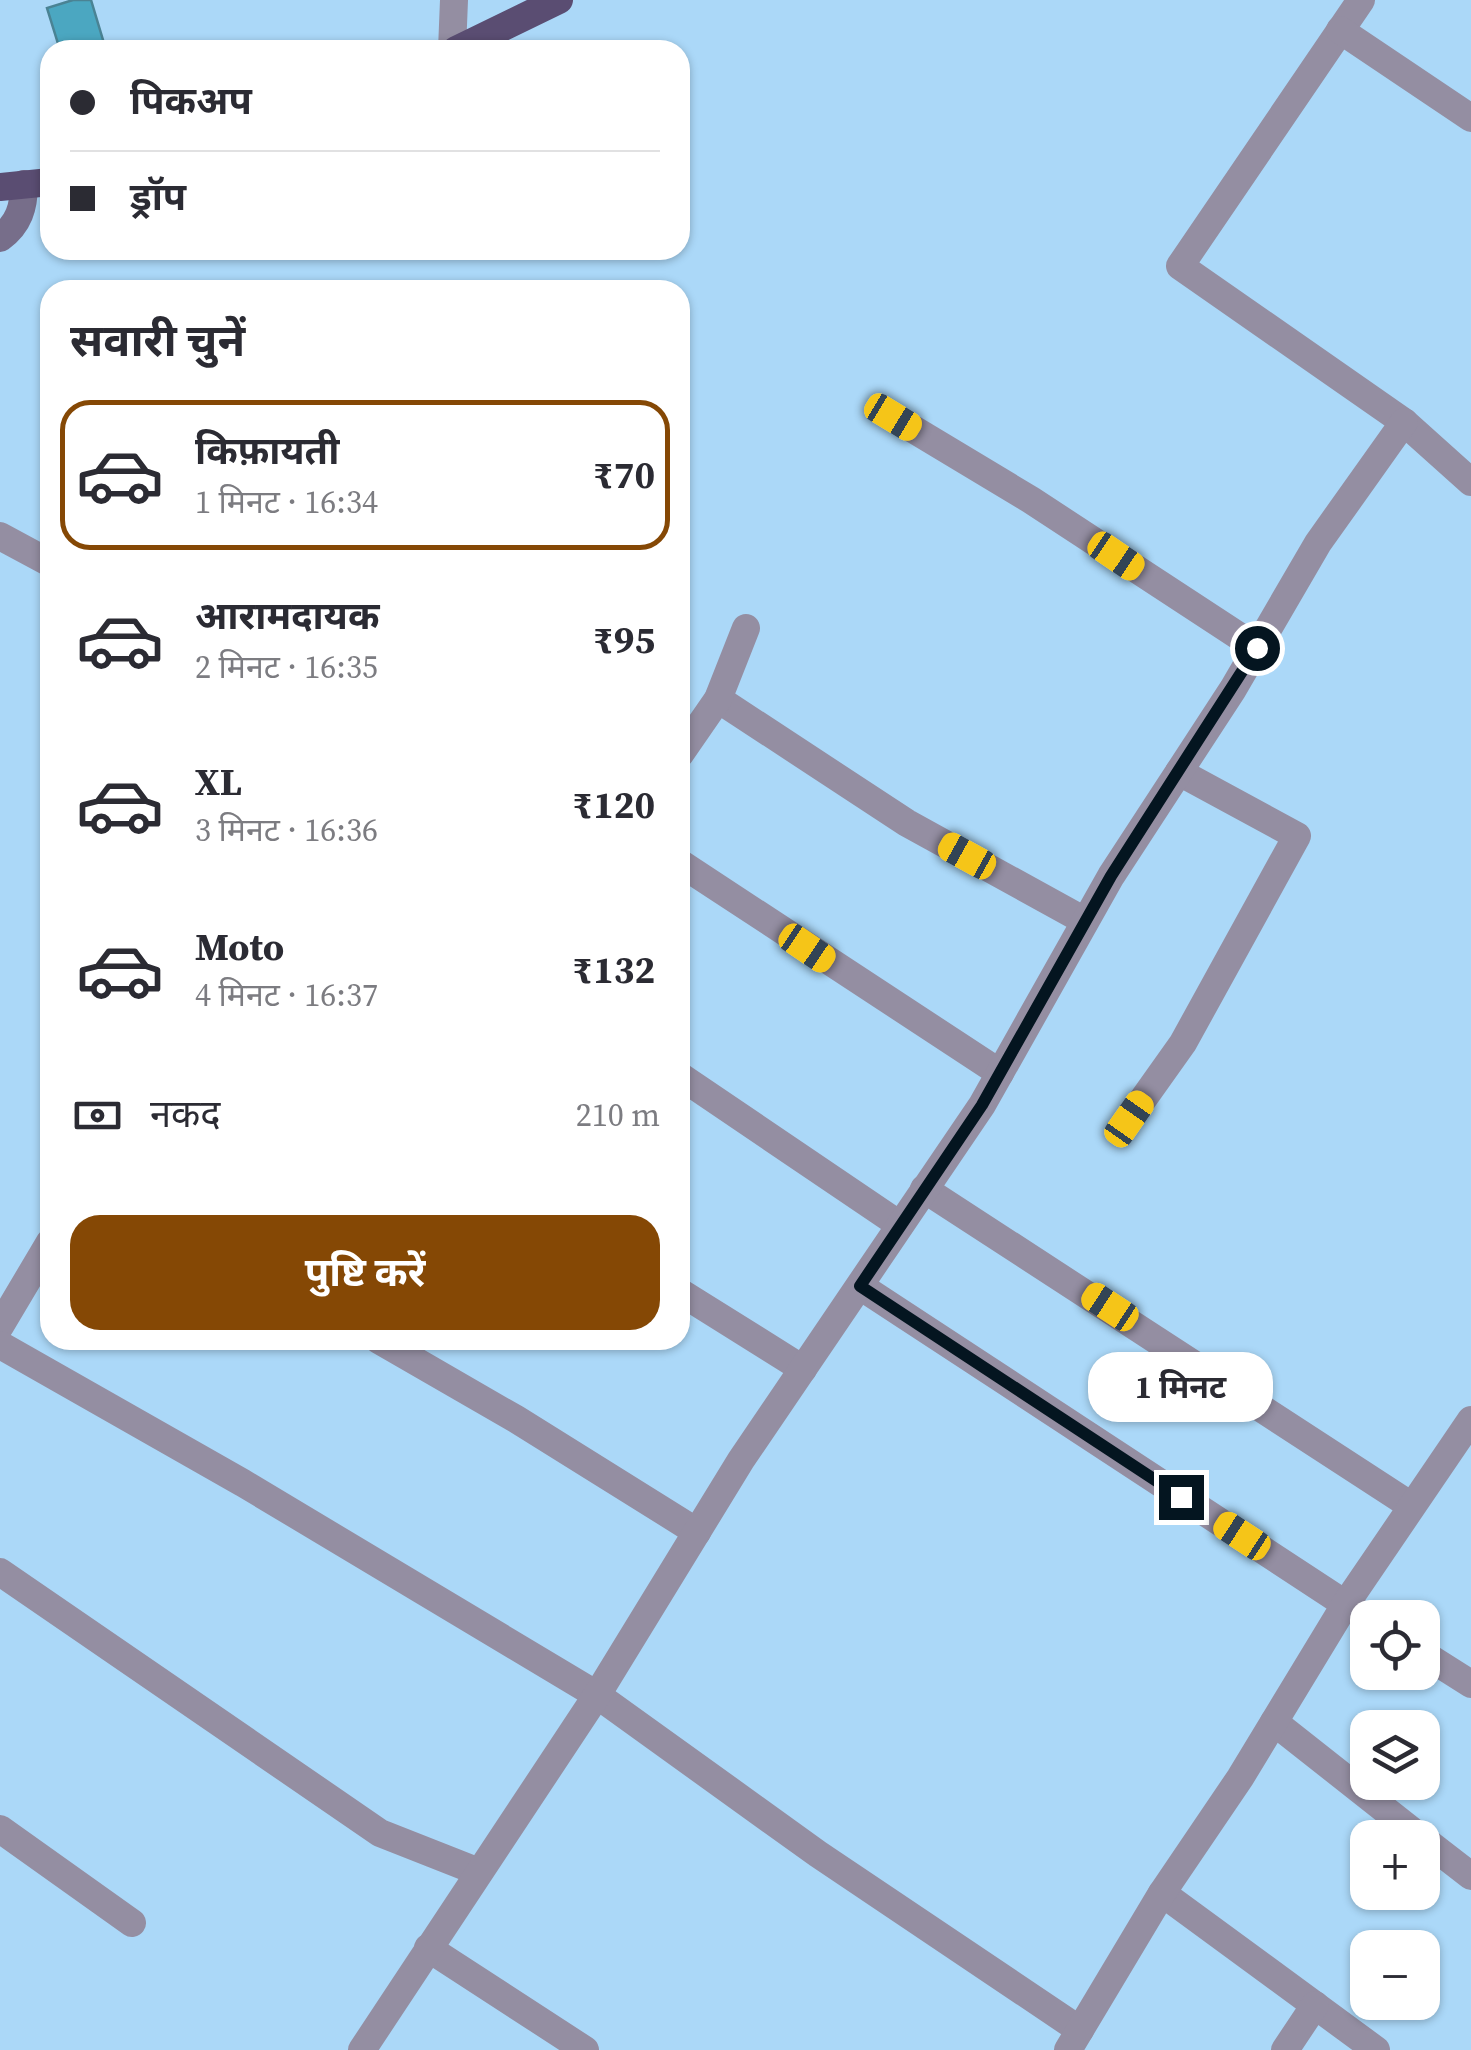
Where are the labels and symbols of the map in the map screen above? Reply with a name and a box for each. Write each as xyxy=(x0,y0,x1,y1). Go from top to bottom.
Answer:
car xyxy=(860,389,926,445)
car xyxy=(1083,527,1149,585)
route start xyxy=(1235,626,1280,671)
car xyxy=(933,828,1001,884)
car xyxy=(774,919,840,977)
car xyxy=(1100,1086,1158,1152)
car xyxy=(1077,1278,1143,1336)
callout: 1 मिनट xyxy=(1088,1352,1274,1422)
route end xyxy=(1159,1475,1204,1520)
car xyxy=(1209,1507,1275,1565)

